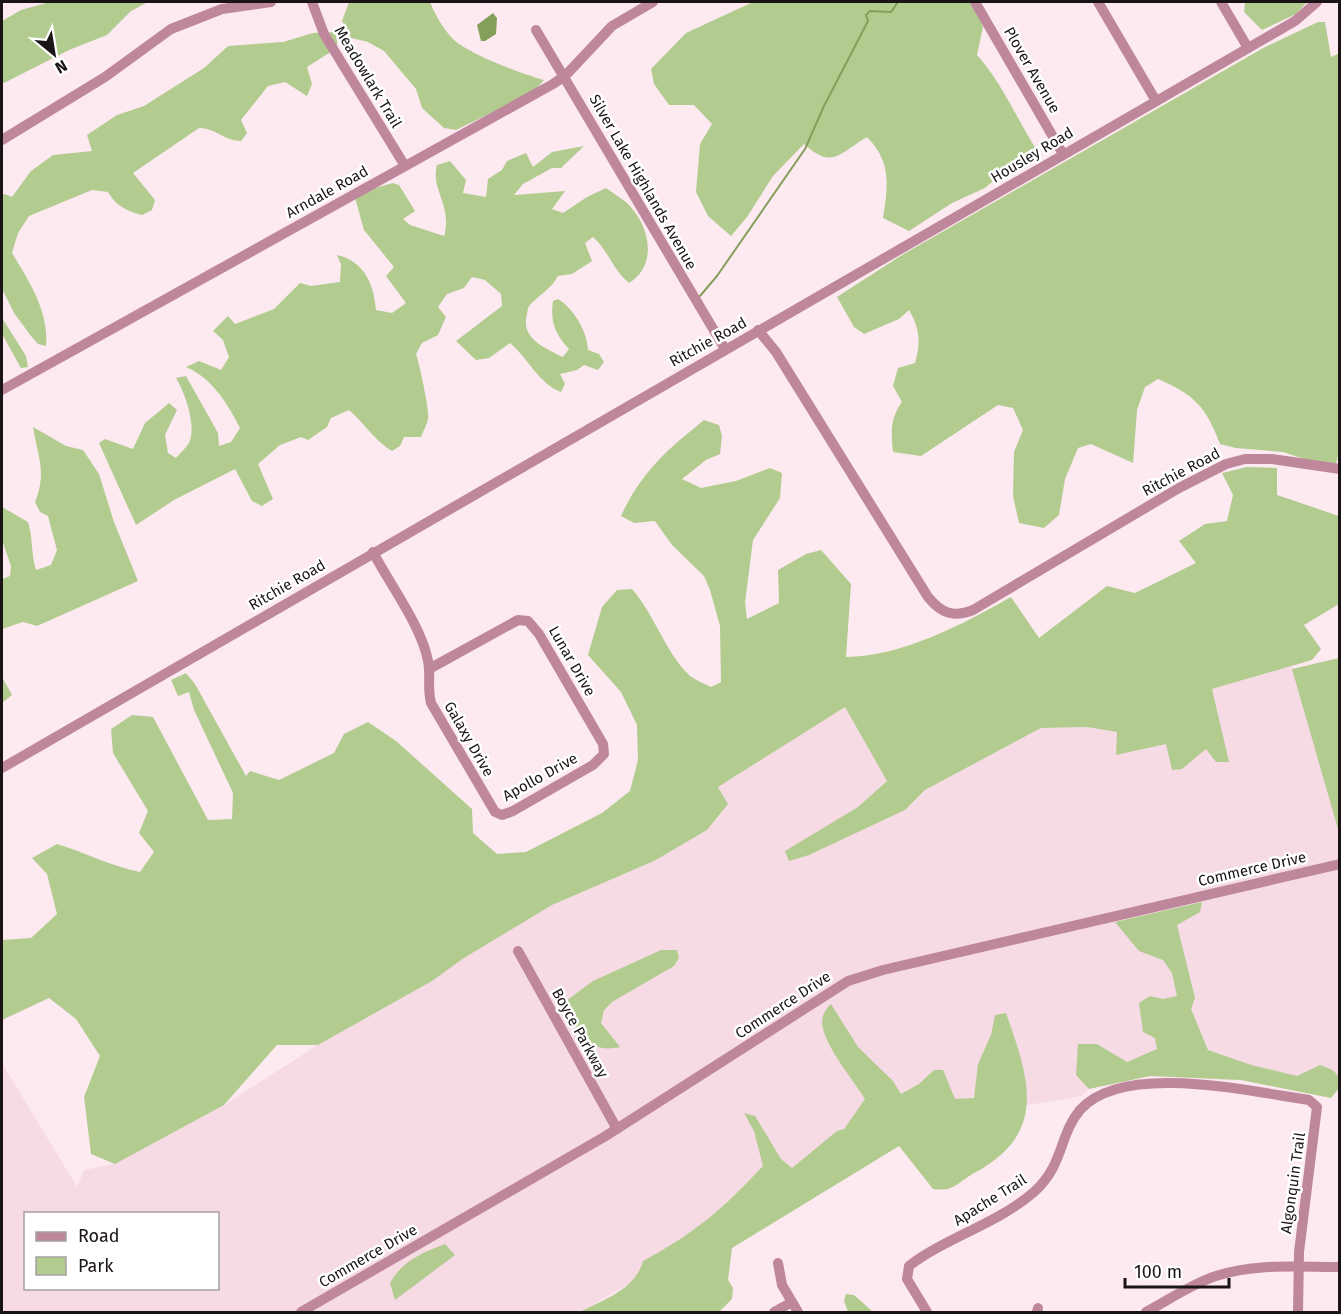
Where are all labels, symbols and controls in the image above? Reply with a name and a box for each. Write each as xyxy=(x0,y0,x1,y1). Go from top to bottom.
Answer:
street label: Meadowlark Trail xyxy=(331,23,406,132)
north arrow xyxy=(24,24,84,84)
street label: Plover Avenue xyxy=(1000,24,1064,116)
text: N xyxy=(52,56,71,77)
street label: Silver Lake Highlands Avenue xyxy=(585,91,701,273)
street label: Housley Road xyxy=(987,123,1077,187)
street label: Arndale Road xyxy=(283,162,371,222)
street label: Ritchie Road xyxy=(666,313,750,371)
street label: Ritchie Road xyxy=(1139,444,1223,500)
street label: Ritchie Road xyxy=(246,556,328,614)
street label: Lunar Drive xyxy=(545,623,599,699)
street label: Galaxy Drive xyxy=(440,698,498,780)
street label: Apollo Drive xyxy=(499,749,581,805)
street label: Commerce Drive xyxy=(1196,848,1308,890)
street label: Commerce Drive xyxy=(732,967,834,1043)
street label: Boyce Parkway xyxy=(548,985,612,1081)
street label: Algonquin Trail xyxy=(1277,1131,1309,1235)
street label: Apache Trail xyxy=(950,1170,1030,1230)
legend xyxy=(24,1212,219,1290)
street label: Commerce Drive xyxy=(316,1221,420,1291)
text: Road xyxy=(78,1225,120,1247)
scale bar xyxy=(1125,1251,1228,1289)
text: Park xyxy=(78,1255,114,1277)
text: 100 m xyxy=(1134,1261,1182,1283)

